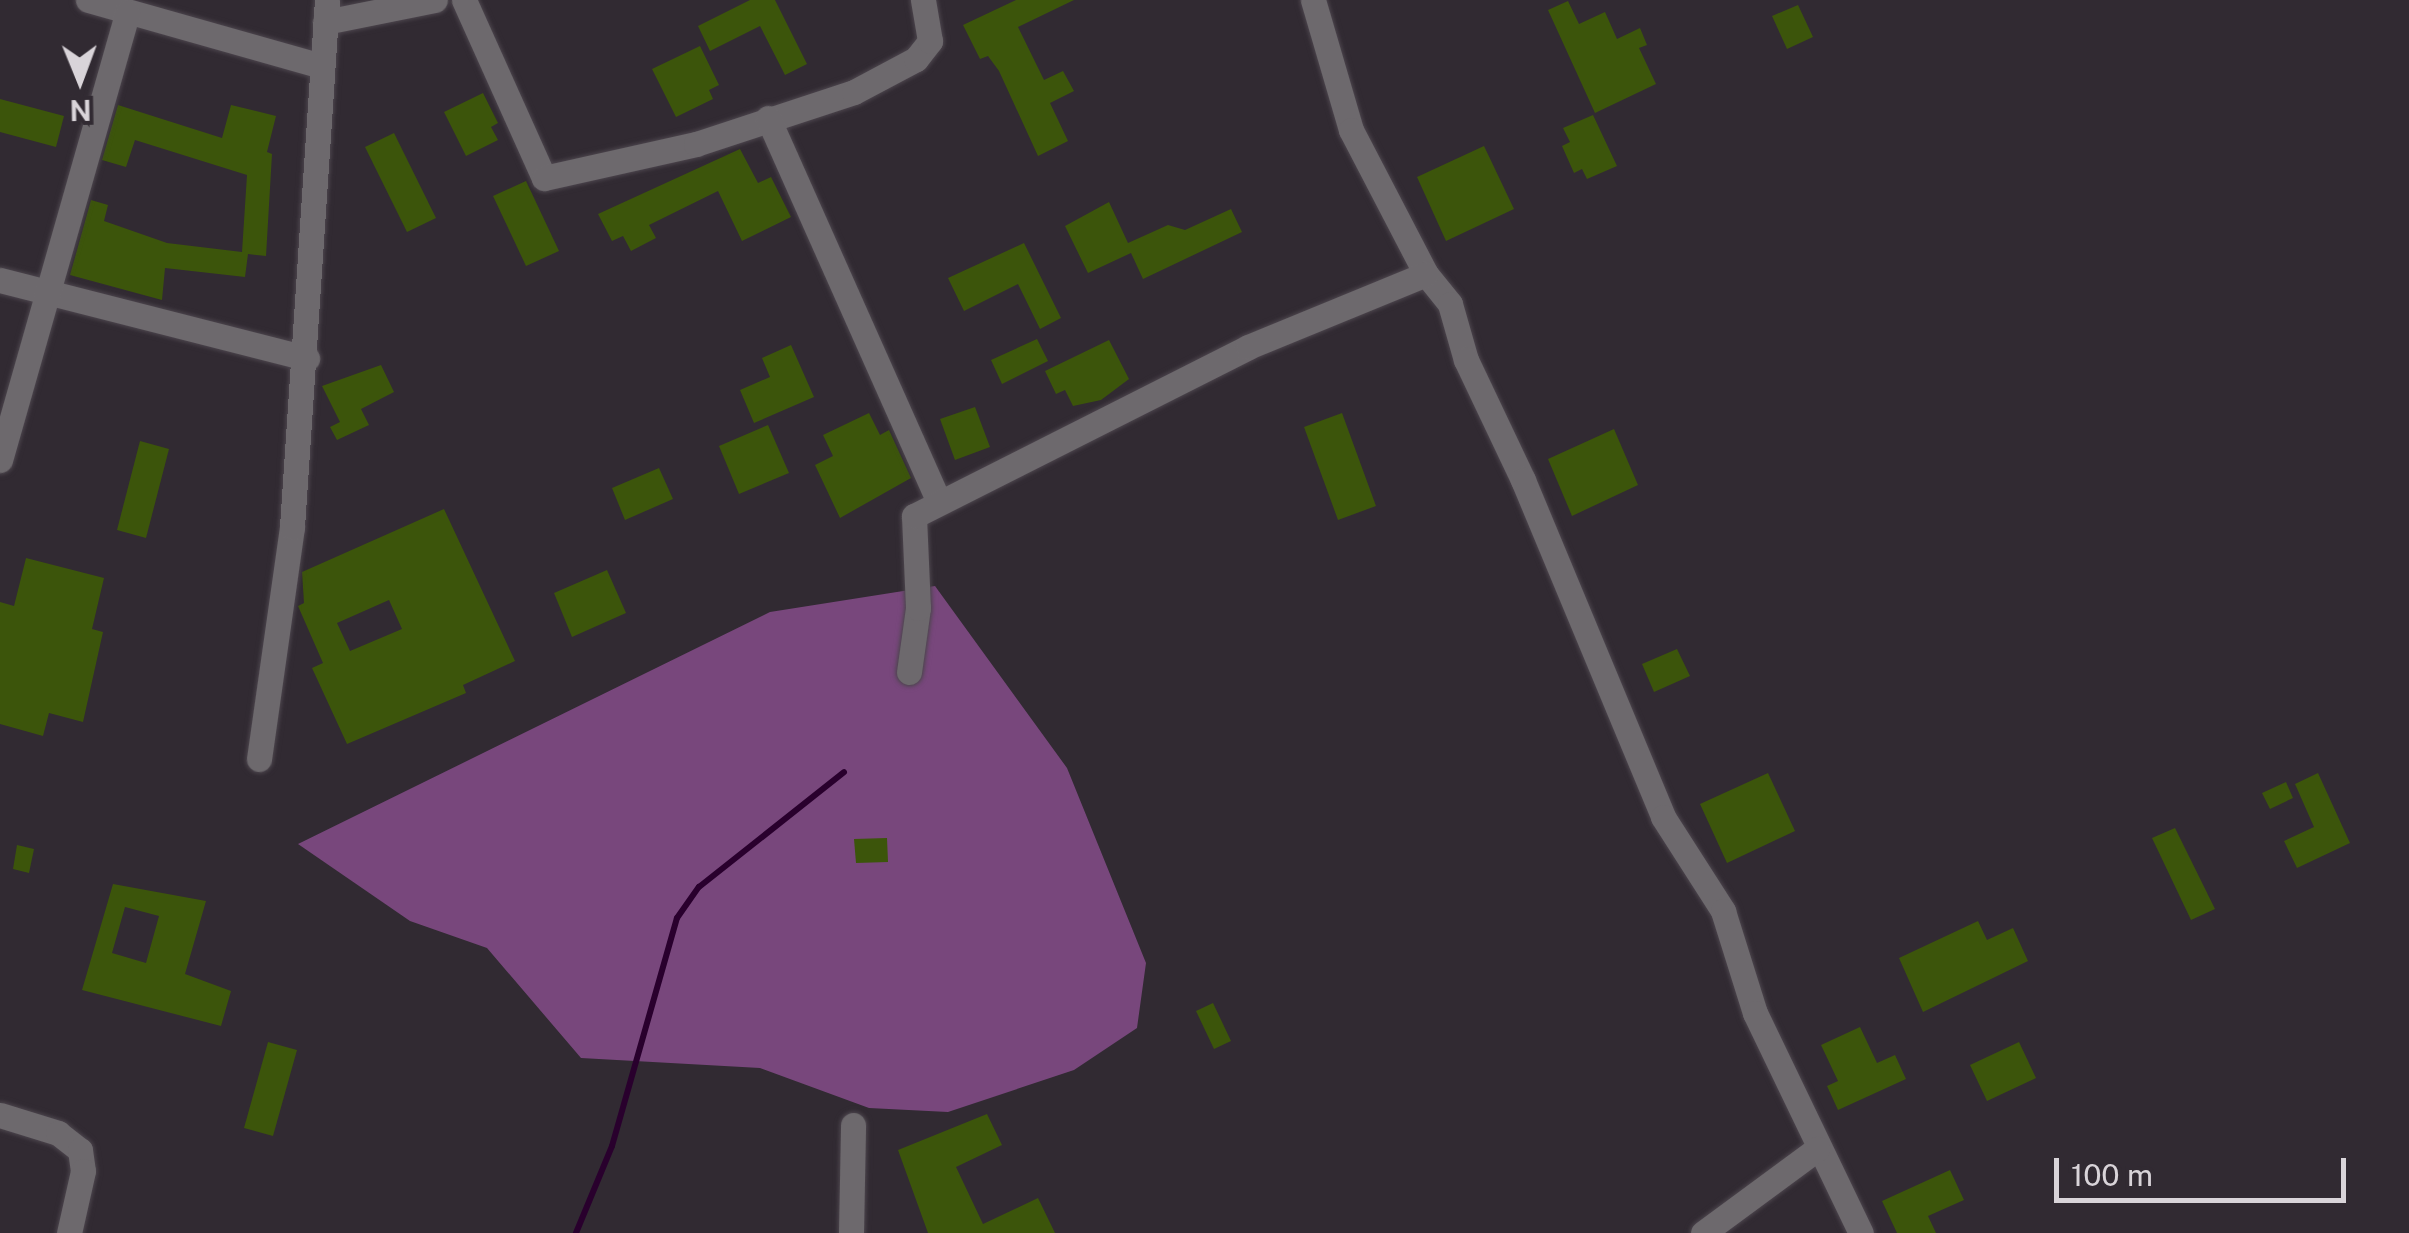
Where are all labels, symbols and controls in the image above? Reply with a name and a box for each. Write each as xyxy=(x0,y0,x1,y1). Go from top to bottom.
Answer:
north arrow xyxy=(30,30,130,130)
text: N xyxy=(69,94,92,127)
scale bar xyxy=(2059,1138,2352,1200)
text: 100 m xyxy=(2071,1157,2153,1193)

